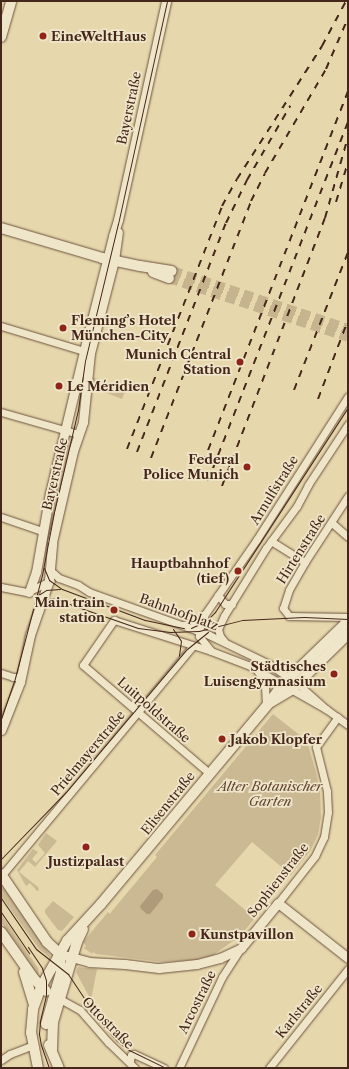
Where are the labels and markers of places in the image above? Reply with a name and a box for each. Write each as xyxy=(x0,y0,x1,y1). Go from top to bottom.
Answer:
place label: EineWeltHaus xyxy=(51,28,146,44)
marker: EineWeltHaus xyxy=(38,31,48,41)
place label: Fleming’s Hotel München-City xyxy=(71,313,176,344)
marker: Fleming’s Hotel München-City xyxy=(58,323,68,333)
place label: Munich Central Station xyxy=(125,347,231,378)
marker: Munich Central Station xyxy=(234,356,246,368)
place label: Le Méridien xyxy=(67,378,149,394)
marker: Le Méridien xyxy=(54,381,64,391)
place label: Federal Police Munich xyxy=(143,452,239,483)
marker: Federal Police Munich xyxy=(242,462,252,472)
place label: Hauptbahnhof (tief) xyxy=(131,556,229,587)
marker: Hauptbahnhof (tief) xyxy=(232,565,244,577)
place label: Main train station xyxy=(34,595,105,626)
marker: Main train station xyxy=(108,604,120,616)
place label: Städtisches Luisengymnasium xyxy=(204,659,326,690)
marker: Städtisches Luisengymnasium xyxy=(329,669,339,679)
place label: Jakob Klopfer xyxy=(230,731,322,747)
marker: Jakob Klopfer xyxy=(217,734,227,744)
marker: Justizpalast xyxy=(81,842,91,852)
place label: Justizpalast xyxy=(48,853,124,869)
place label: Kunstpavillon xyxy=(200,926,294,942)
marker: Kunstpavillon xyxy=(187,929,197,939)

